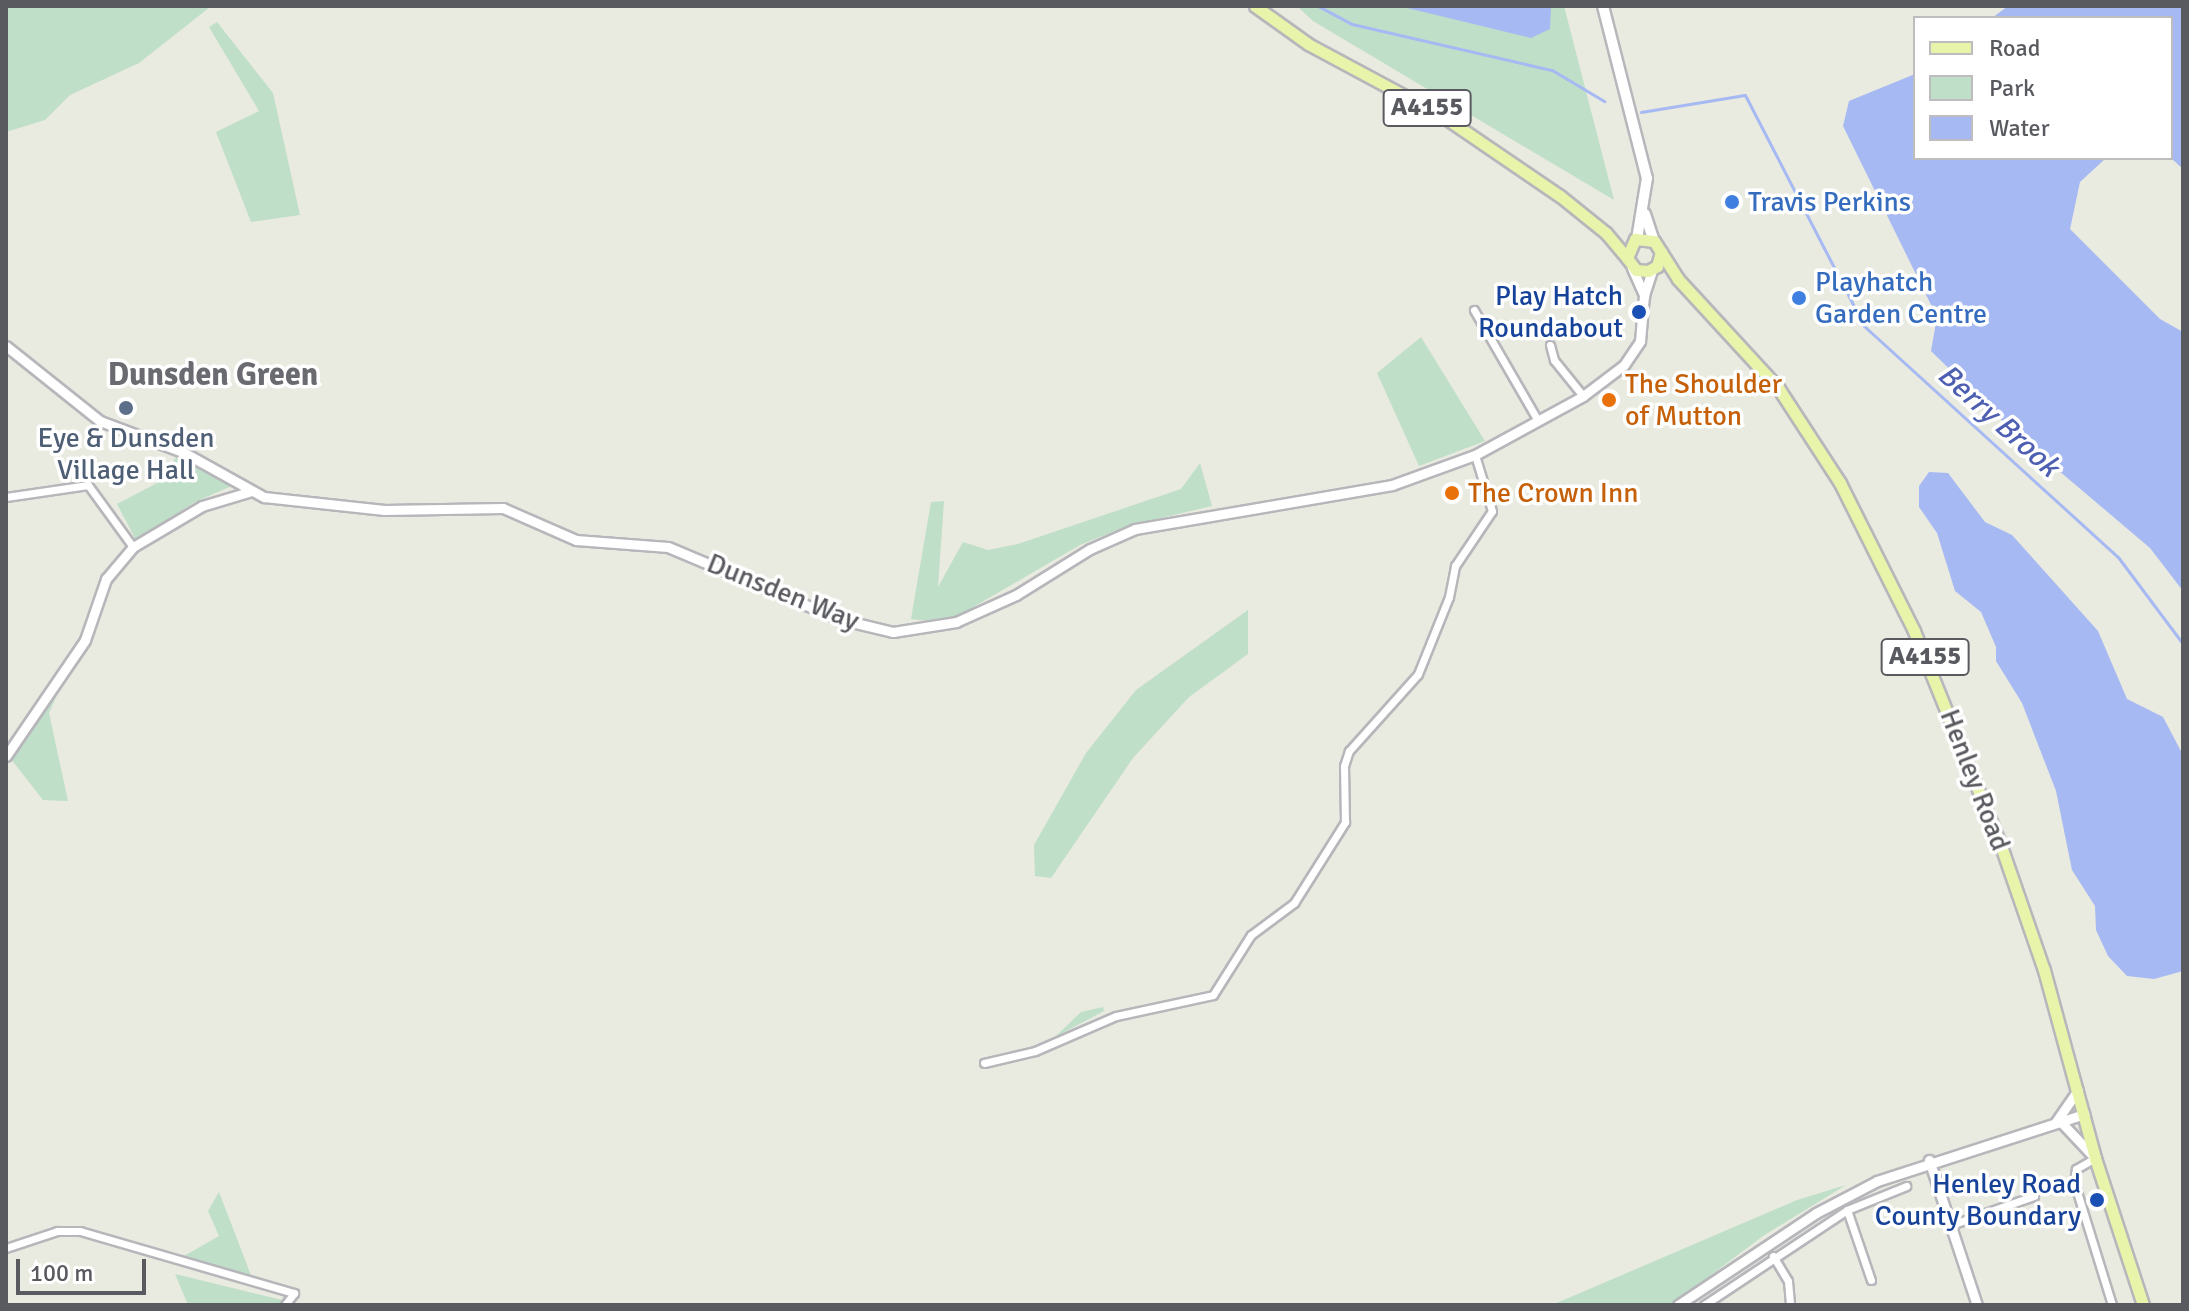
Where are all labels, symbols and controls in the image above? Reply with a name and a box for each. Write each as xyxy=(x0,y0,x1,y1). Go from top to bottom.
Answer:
legend xyxy=(1913,16,2173,160)
text: Road xyxy=(1989,33,2040,63)
text: Park xyxy=(1989,73,2035,103)
road number: A4155 xyxy=(1381,86,1473,130)
text: Water xyxy=(1989,113,2049,143)
place label: Travis Perkins xyxy=(1748,185,1911,219)
marker: Travis Perkins xyxy=(1723,193,1741,211)
place label: Playhatch Garden Centre xyxy=(1815,265,1987,331)
place label: Play Hatch Roundabout xyxy=(1478,279,1623,345)
marker: Playhatch Garden Centre xyxy=(1790,289,1808,307)
marker: Play Hatch Roundabout xyxy=(1630,303,1648,321)
district label: Dunsden Green xyxy=(108,356,318,394)
water label: Berry Brook xyxy=(1930,357,2066,485)
place label: The Shoulder of Mutton xyxy=(1625,367,1782,433)
marker: The Shoulder of Mutton xyxy=(1600,391,1618,409)
marker: Eye & Dunsden Village Hall xyxy=(117,399,135,417)
place label: Eye & Dunsden Village Hall xyxy=(37,421,215,487)
place label: The Crown Inn xyxy=(1468,476,1639,510)
marker: The Crown Inn xyxy=(1443,484,1461,502)
street label: Dunsden Way xyxy=(702,546,864,638)
road number: A4155 xyxy=(1879,635,1971,679)
street label: Henley Road xyxy=(1933,704,2017,856)
place label: Henley Road County Boundary xyxy=(1875,1167,2081,1233)
marker: Henley Road County Boundary xyxy=(2088,1191,2106,1209)
scale bar xyxy=(20,1243,150,1293)
text: 100 m xyxy=(30,1258,93,1288)

